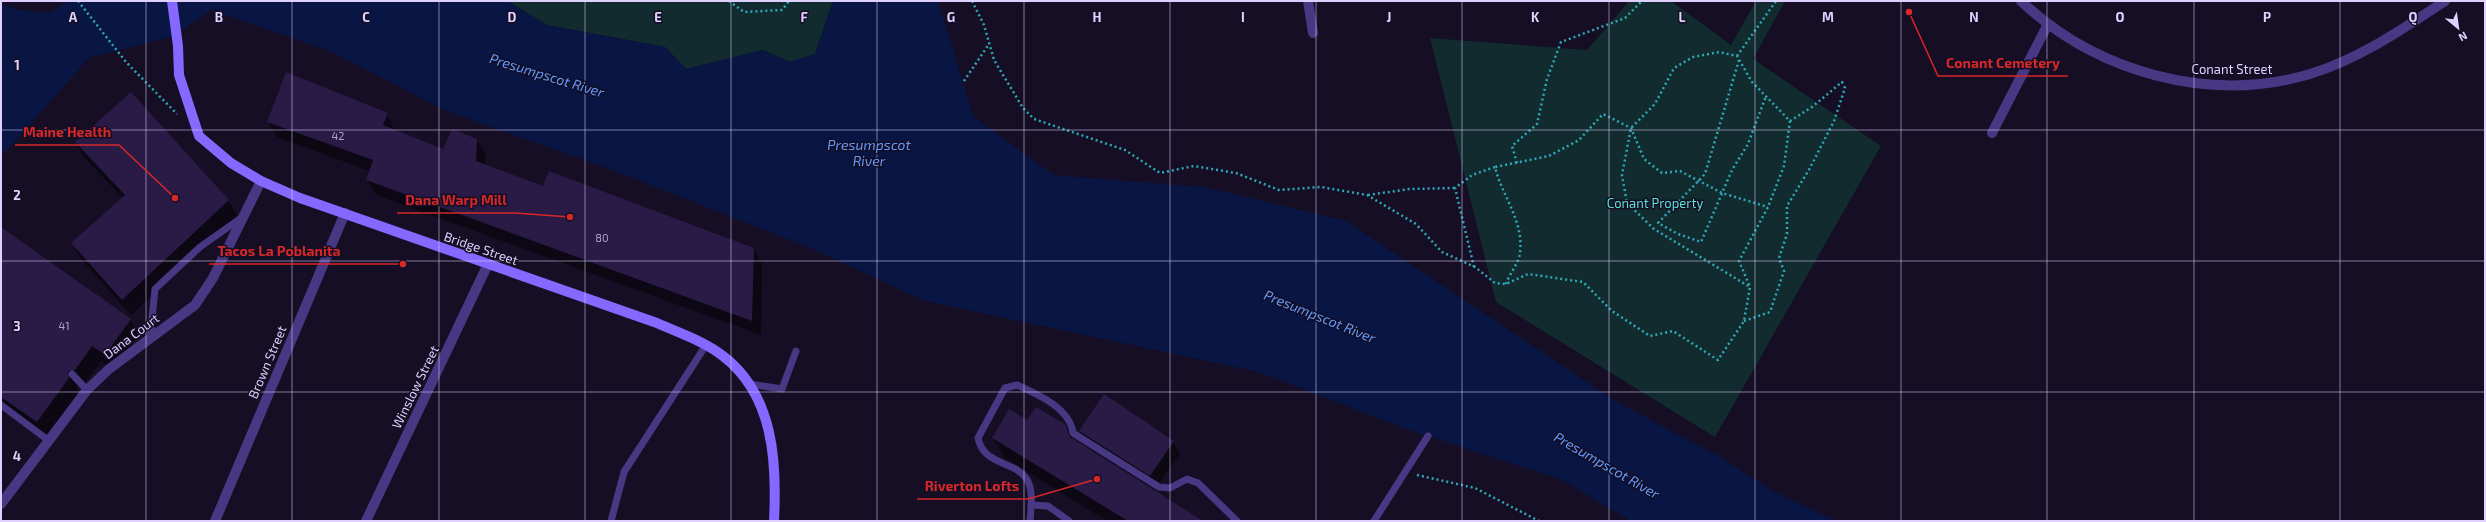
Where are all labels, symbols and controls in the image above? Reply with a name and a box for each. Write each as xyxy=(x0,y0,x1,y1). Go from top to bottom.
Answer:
north arrow xyxy=(2438,8,2478,48)
text: A xyxy=(69,9,78,25)
text: B xyxy=(215,9,223,25)
text: C xyxy=(362,9,370,25)
text: D xyxy=(508,9,517,25)
text: E xyxy=(654,9,662,25)
text: F xyxy=(800,9,808,25)
text: G xyxy=(947,9,955,25)
text: H xyxy=(1093,9,1102,25)
text: I xyxy=(1241,9,1245,25)
text: J xyxy=(1387,9,1391,25)
text: K xyxy=(1531,9,1540,25)
text: L xyxy=(1679,9,1686,25)
text: M xyxy=(1822,9,1834,25)
text: N xyxy=(1969,9,1979,25)
text: O xyxy=(2116,9,2125,25)
text: P xyxy=(2263,9,2271,25)
text: Q xyxy=(2409,9,2418,26)
text: N xyxy=(2456,30,2470,45)
water label: Presumpscot River xyxy=(488,49,607,101)
callout: Conant Cemetery xyxy=(1938,50,2068,76)
text: Conant Cemetery xyxy=(1946,54,2060,71)
text: 1 xyxy=(14,57,20,73)
street label: Conant Street xyxy=(2191,61,2273,77)
callout: Maine Health xyxy=(15,119,119,145)
text: Maine Health xyxy=(23,123,111,140)
house number: 42 xyxy=(332,129,344,142)
water label: Presumpscot River xyxy=(827,136,911,169)
text: 2 xyxy=(13,187,21,203)
callout: Dana Warp Mill xyxy=(397,187,515,213)
text: Dana Warp Mill xyxy=(405,191,507,208)
park label: Conant Property xyxy=(1607,195,1703,211)
street label: Bridge Street xyxy=(442,228,520,268)
house number: 80 xyxy=(595,231,609,244)
callout: Tacos La Poblanita xyxy=(209,238,349,264)
text: Tacos La Poblanita xyxy=(217,242,341,259)
water label: Presumpscot River xyxy=(1262,286,1379,346)
street label: Dana Court xyxy=(100,310,162,362)
text: 3 xyxy=(13,318,21,334)
house number: 41 xyxy=(58,319,70,332)
street label: Brown Street xyxy=(244,323,290,401)
street label: Winslow Street xyxy=(388,343,442,431)
water label: Presumpscot River xyxy=(1551,428,1663,502)
text: 4 xyxy=(13,448,21,464)
callout: Riverton Lofts xyxy=(917,473,1028,499)
text: Riverton Lofts xyxy=(925,477,1019,494)

